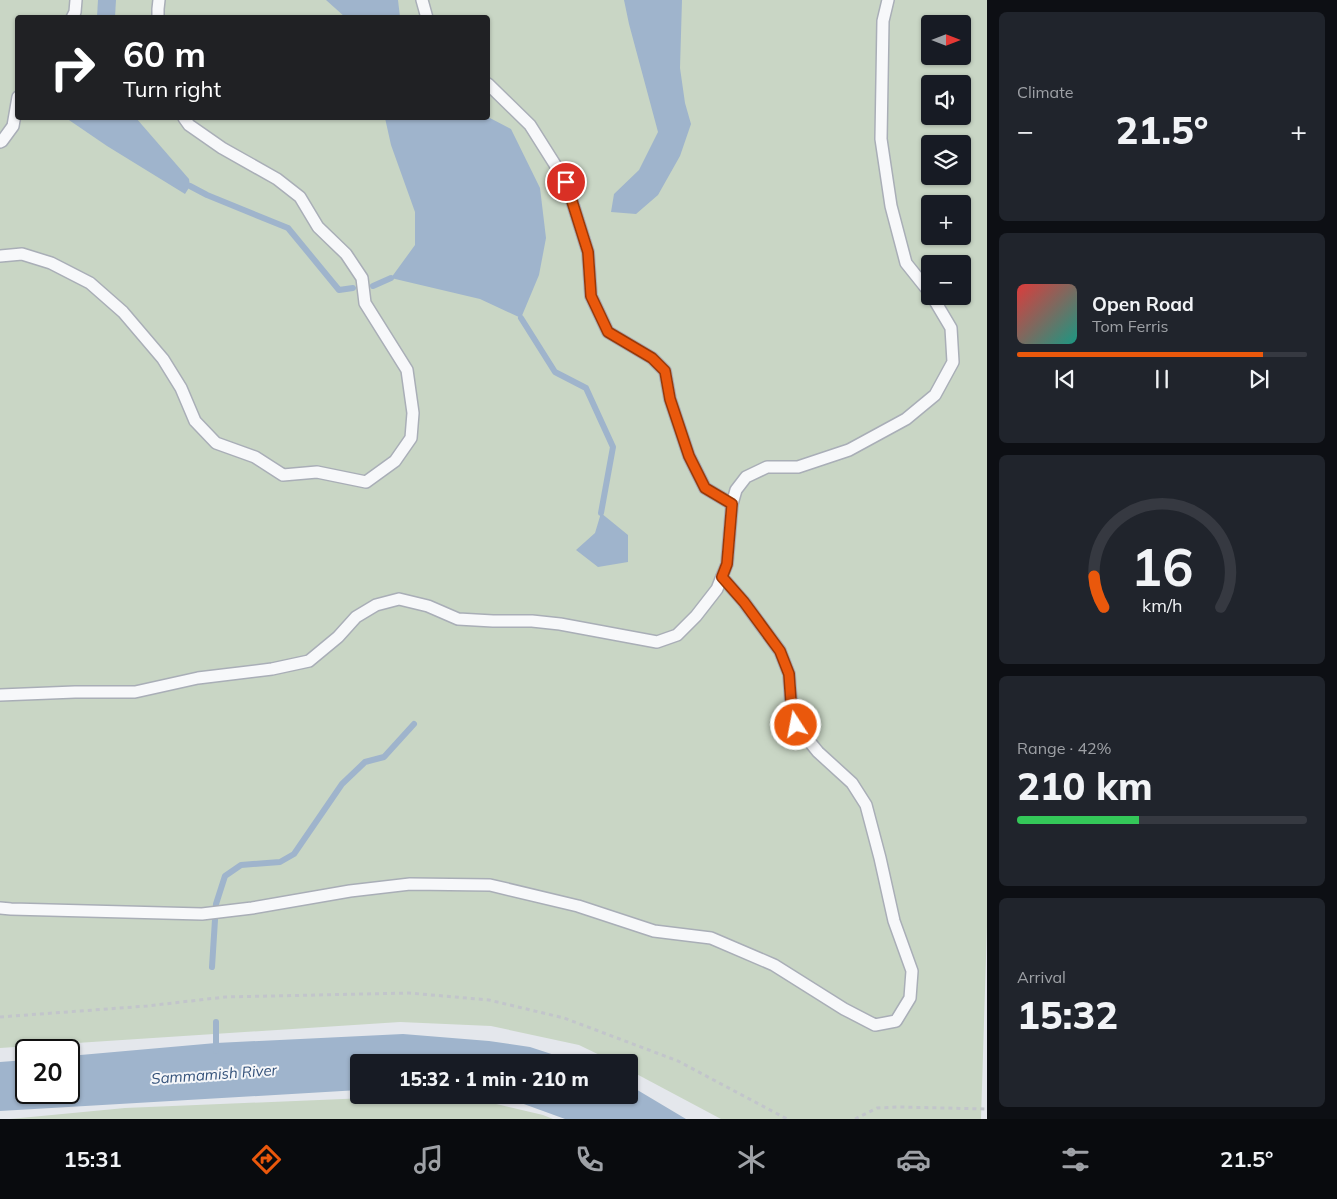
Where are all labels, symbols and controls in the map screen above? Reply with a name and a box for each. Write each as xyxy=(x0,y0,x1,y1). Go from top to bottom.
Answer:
north arrow xyxy=(921,15,971,65)
map controls xyxy=(921,15,971,305)
text: 60 m xyxy=(123,32,206,76)
icon: right xyxy=(40,35,105,100)
text: Turn right xyxy=(123,75,221,103)
button: sound xyxy=(921,75,971,125)
text: Climate xyxy=(1017,82,1073,102)
text: 21.5° xyxy=(1116,106,1208,154)
text: − xyxy=(1017,113,1034,148)
text: + xyxy=(1290,113,1307,148)
button: layers xyxy=(921,135,971,185)
pin xyxy=(545,161,587,203)
icon: arrive xyxy=(552,168,580,196)
button: + xyxy=(921,195,971,245)
button: − xyxy=(921,255,971,305)
text: Open Road xyxy=(1092,292,1194,316)
text: Tom Ferris xyxy=(1092,316,1169,336)
icon: previous xyxy=(1051,365,1079,393)
icon: pause xyxy=(1148,365,1176,393)
icon: next xyxy=(1245,365,1273,393)
text: 16 xyxy=(1131,534,1193,599)
text: km/h xyxy=(1142,594,1182,616)
position arrow xyxy=(769,698,821,750)
text: Range · 42% xyxy=(1017,738,1112,758)
text: 210 km xyxy=(1017,762,1153,810)
text: Arrival xyxy=(1017,967,1066,987)
text: 15:32 xyxy=(1017,991,1118,1039)
speed limit sign: 20 xyxy=(15,1039,80,1104)
water label: Sammamish River xyxy=(150,1060,278,1088)
text: 15:32 · 1 min · 210 m xyxy=(399,1067,589,1091)
icon: directions xyxy=(249,1142,284,1177)
icon: music xyxy=(411,1142,446,1177)
icon: phone xyxy=(572,1142,607,1177)
icon: climate xyxy=(734,1142,769,1177)
icon: car xyxy=(896,1142,931,1177)
icon: filters xyxy=(1058,1142,1093,1177)
text: 15:31 xyxy=(63,1145,122,1173)
text: 21.5° xyxy=(1220,1145,1273,1173)

